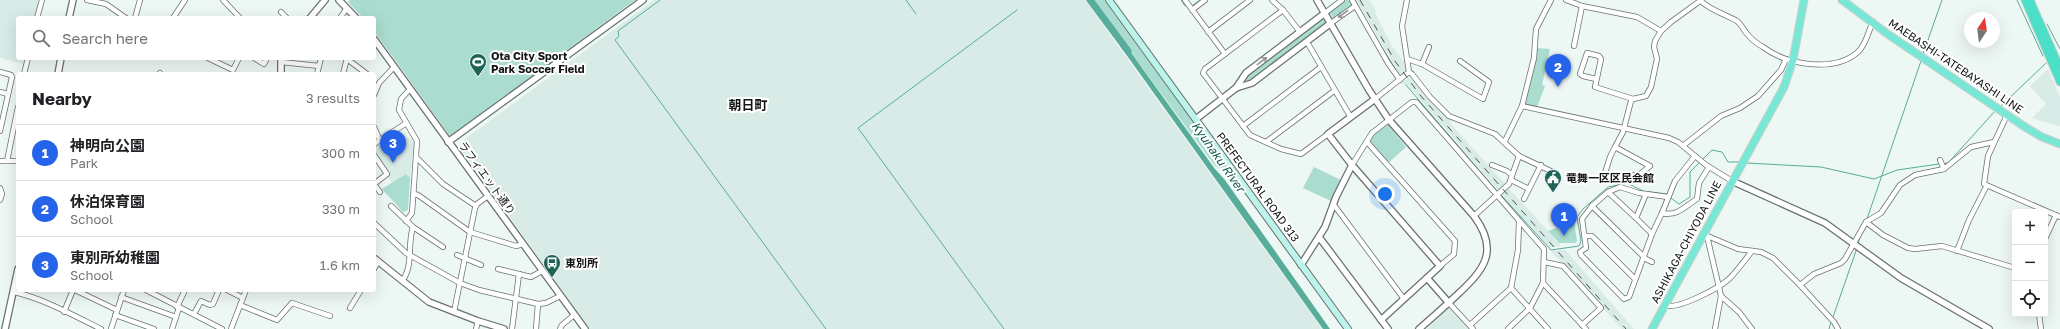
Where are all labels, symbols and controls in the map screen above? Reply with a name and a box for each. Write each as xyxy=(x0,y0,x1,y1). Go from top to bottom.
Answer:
one-way arrow xyxy=(1338,10,1349,19)
north arrow xyxy=(1964,12,2000,48)
search box xyxy=(16,16,376,60)
street label: MAEBASHI-TATEBAYASHI LINE xyxy=(1886,16,2026,116)
icon: search xyxy=(30,27,52,49)
text: Search here xyxy=(62,29,148,47)
place label: Ota City Sport Park Soccer Field xyxy=(491,49,585,75)
sports icon: Ota City Sport Park Soccer Field xyxy=(468,52,488,77)
pin: 2 xyxy=(1545,54,1571,87)
one-way arrow xyxy=(1257,56,1268,65)
text: Nearby xyxy=(32,88,92,109)
text: 3 results xyxy=(306,90,360,106)
district label: 朝日町 xyxy=(728,97,768,113)
water label: Kyuhaku River xyxy=(1189,119,1250,197)
street label: PREFECTURAL ROAD 313 xyxy=(1214,129,1302,244)
pin: 3 xyxy=(380,130,406,163)
text: 神明向公園 xyxy=(70,136,145,154)
street label: ラフィエット通り xyxy=(456,138,518,217)
text: 1 xyxy=(42,145,48,161)
text: 300 m xyxy=(322,145,360,161)
text: Park xyxy=(70,155,98,171)
public building icon: 竜舞一区区民会館 xyxy=(1543,168,1563,193)
place label: 竜舞一区区民会館 xyxy=(1566,171,1654,184)
street label: ASHIKAGA-CHIYODA LINE xyxy=(1648,178,1724,305)
your location xyxy=(1375,184,1395,204)
text: 休泊保育園 xyxy=(70,192,145,210)
text: 2 xyxy=(41,201,49,217)
text: 330 m xyxy=(322,201,360,217)
pin: 1 xyxy=(1551,203,1577,236)
map controls xyxy=(2012,209,2048,317)
button: + xyxy=(2012,209,2048,245)
text: School xyxy=(70,211,113,227)
button: − xyxy=(2012,245,2048,281)
text: 東別所幼稚園 xyxy=(70,248,160,266)
bus stop icon: 東別所 xyxy=(542,253,562,278)
place label: 東別所 xyxy=(565,256,598,269)
text: 3 xyxy=(41,257,49,273)
text: 1.6 km xyxy=(320,257,360,273)
text: School xyxy=(70,267,113,283)
button: locate xyxy=(2012,281,2048,317)

